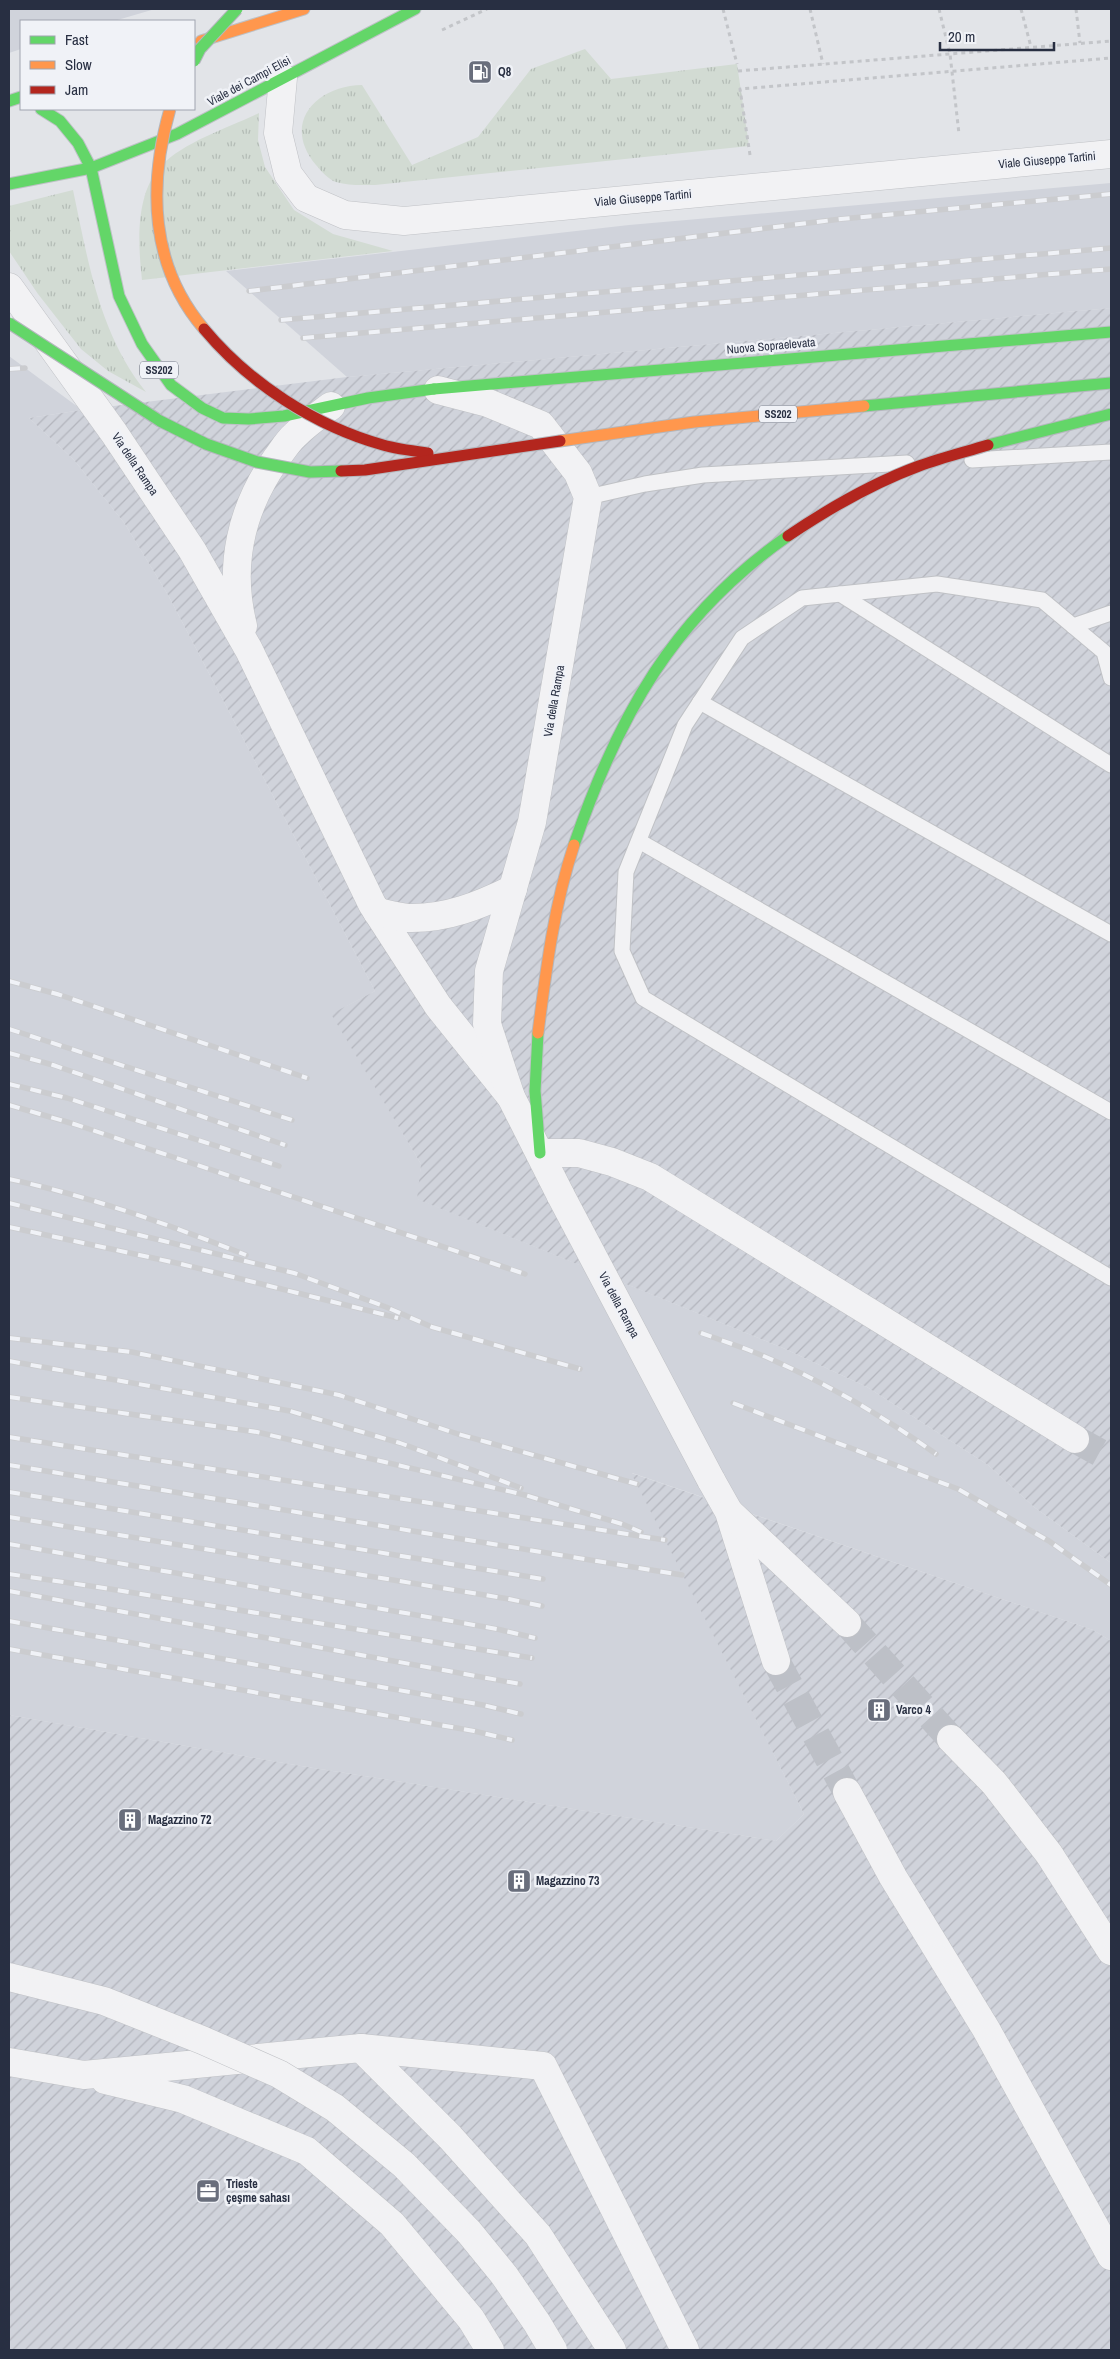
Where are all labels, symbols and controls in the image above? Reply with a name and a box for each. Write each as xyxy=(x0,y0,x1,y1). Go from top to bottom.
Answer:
legend xyxy=(20,20,195,110)
scale bar xyxy=(940,20,1054,52)
text: 20 m xyxy=(948,26,975,47)
text: Fast xyxy=(65,29,89,50)
street label: Viale dei Campi Elisi xyxy=(205,52,293,110)
text: Slow xyxy=(65,54,92,75)
fuel station icon: Q8 xyxy=(467,59,493,85)
place label: Q8 xyxy=(498,64,512,80)
text: Jam xyxy=(65,79,88,100)
street label: Viale Giuseppe Tartini xyxy=(998,148,1096,172)
street label: Viale Giuseppe Tartini xyxy=(594,186,692,210)
street label: Nuova Sopraelevata xyxy=(726,334,817,358)
road number: SS202 xyxy=(140,362,178,378)
road number: SS202 xyxy=(759,406,797,422)
street label: Via della Rampa xyxy=(108,429,162,499)
street label: Via della Rampa xyxy=(540,663,568,738)
street label: Via della Rampa xyxy=(595,1269,643,1341)
building icon: Varco 4 xyxy=(866,1697,892,1723)
place label: Varco 4 xyxy=(896,1702,932,1718)
building icon: Magazzino 72 xyxy=(117,1807,143,1833)
place label: Magazzino 72 xyxy=(148,1812,212,1828)
building icon: Magazzino 73 xyxy=(506,1868,532,1894)
place label: Magazzino 73 xyxy=(536,1873,600,1889)
place label: Trieste çeşme sahası xyxy=(226,2176,290,2206)
office icon: Trieste çeşme sahası xyxy=(195,2178,221,2204)

